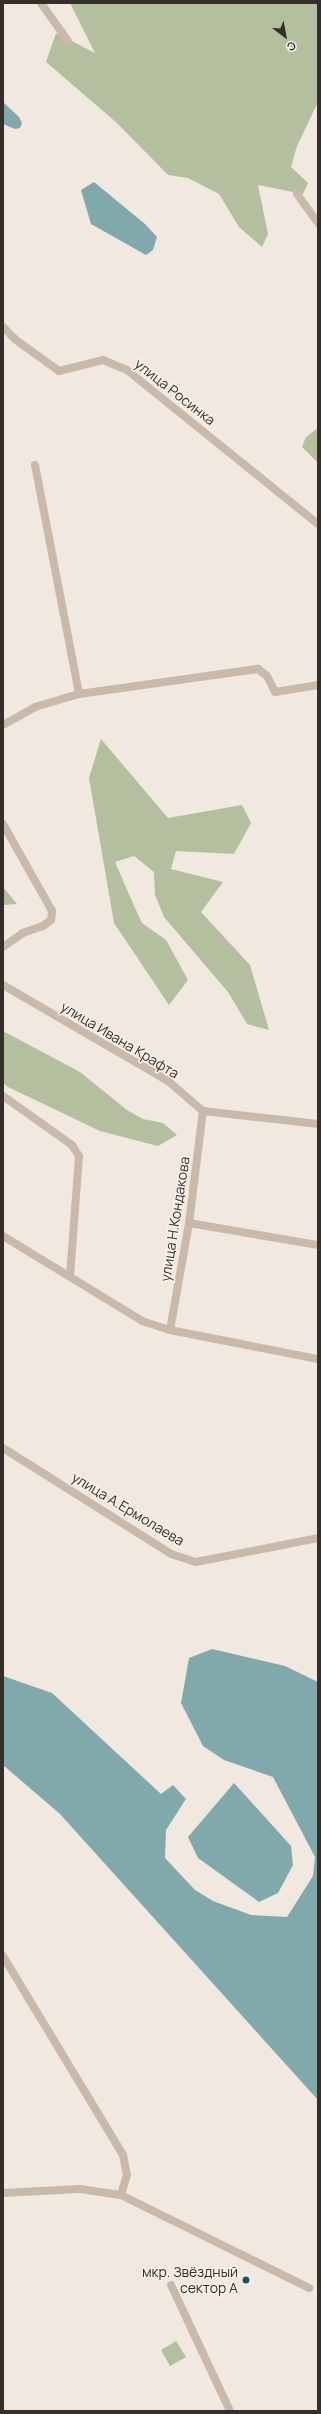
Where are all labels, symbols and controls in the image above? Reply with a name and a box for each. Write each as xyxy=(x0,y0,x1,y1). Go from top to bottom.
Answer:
north arrow xyxy=(265,16,305,56)
text: С xyxy=(284,38,299,55)
street label: улица Росинка xyxy=(131,355,219,429)
street label: улица Ивана Крафта xyxy=(58,998,182,1082)
street label: улица Н.Кондакова xyxy=(157,1155,193,1283)
street label: улица А.Ермолаева xyxy=(69,1469,187,1549)
place label: мкр. Звёздный сектор А xyxy=(142,2264,238,2296)
marker: мкр. Звёздный сектор А xyxy=(241,2275,251,2285)

